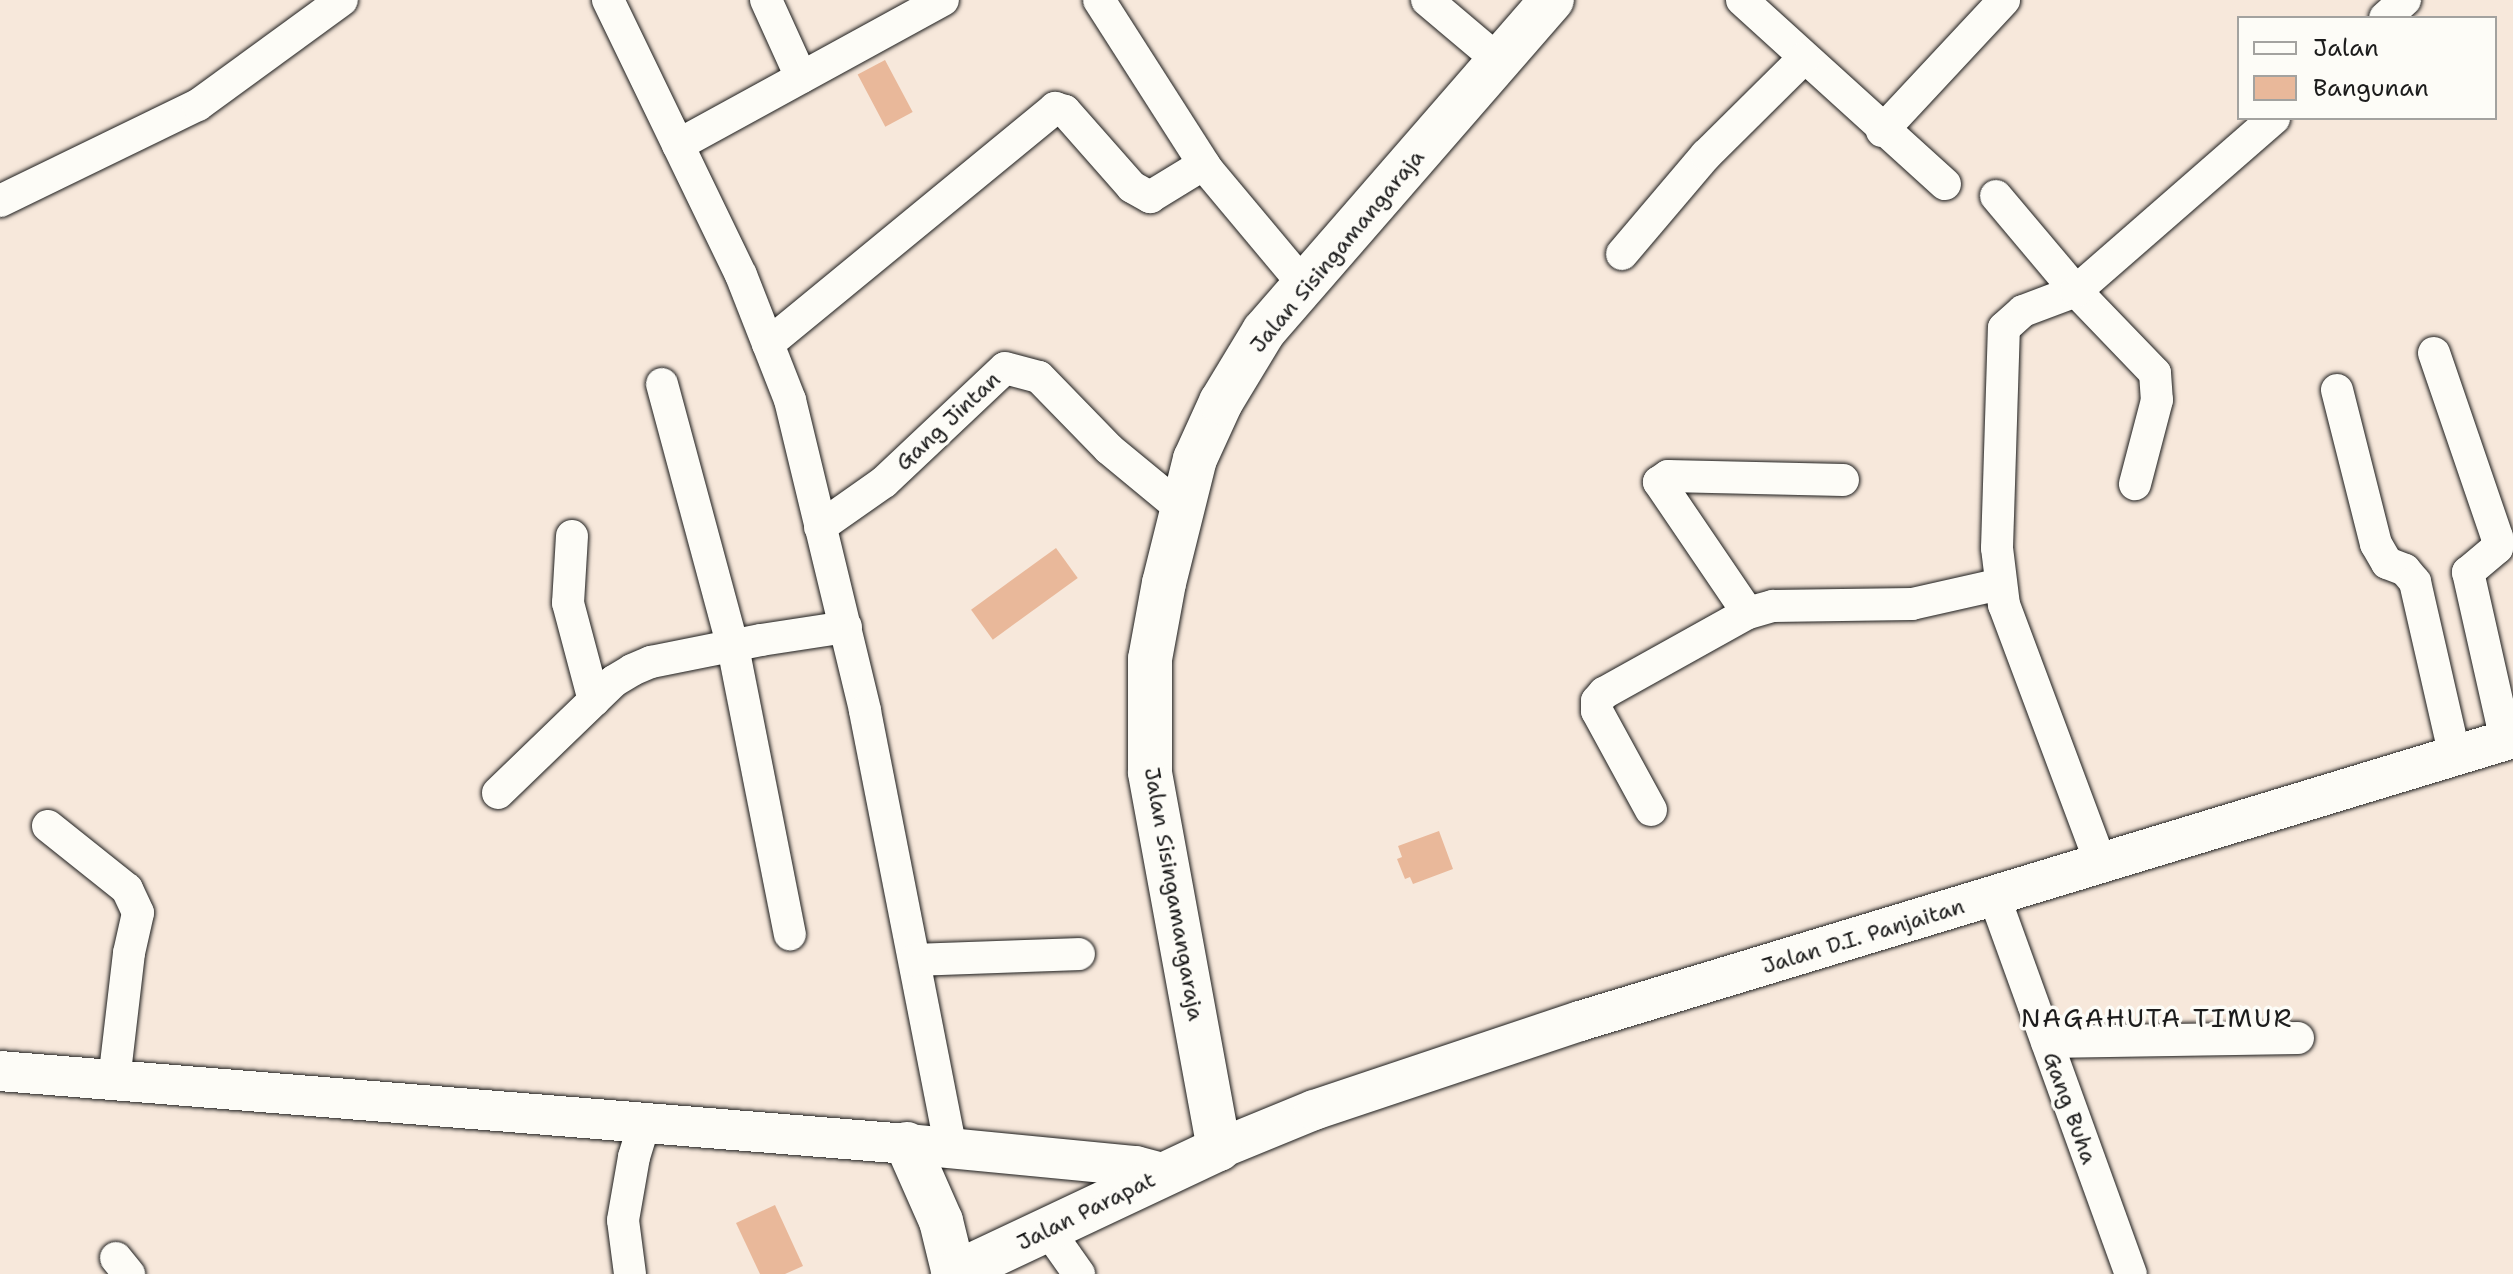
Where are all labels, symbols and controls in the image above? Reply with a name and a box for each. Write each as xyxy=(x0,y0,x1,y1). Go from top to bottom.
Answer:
legend xyxy=(2237,16,2497,120)
text: Jalan xyxy=(2313,32,2379,64)
text: Bangunan xyxy=(2313,72,2429,104)
street label: Jalan Sisingamangaraja xyxy=(1244,144,1430,358)
street label: Gang Jintan xyxy=(890,366,1006,476)
street label: Jalan Sisingamangaraja xyxy=(1139,765,1209,1023)
street label: Jalan D.I. Panjaitan xyxy=(1758,893,1968,979)
district label: NAGAHUTA TIMUR xyxy=(2021,1002,2293,1034)
street label: Gang Buha xyxy=(2038,1048,2102,1168)
street label: Jalan Parapat xyxy=(1012,1166,1160,1256)

